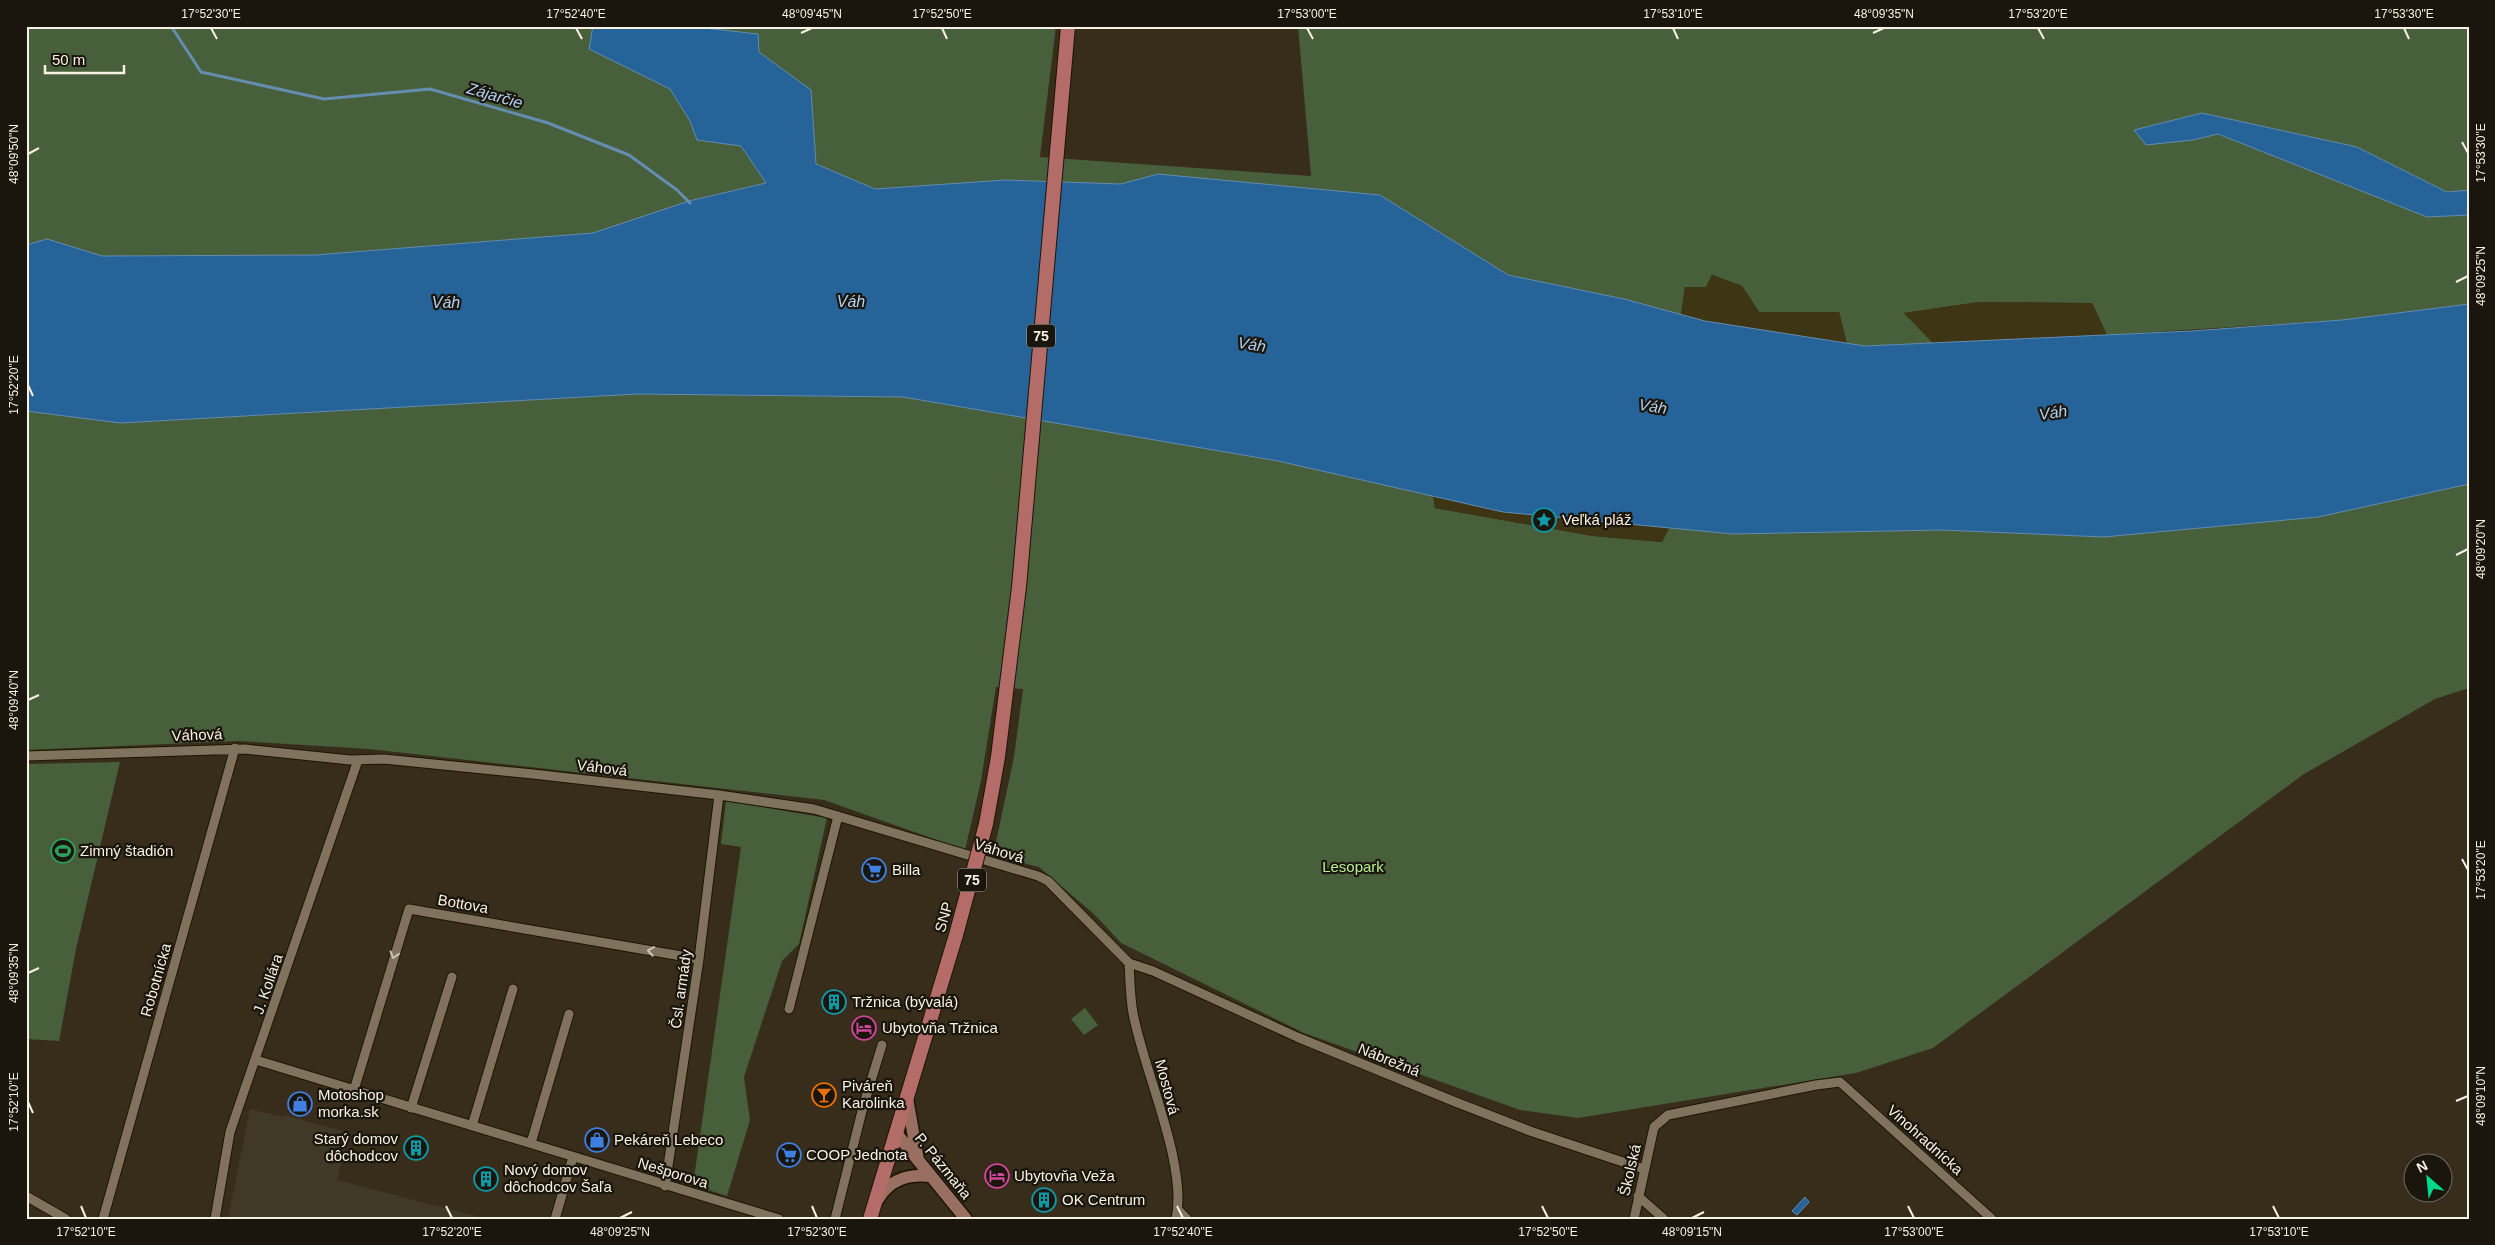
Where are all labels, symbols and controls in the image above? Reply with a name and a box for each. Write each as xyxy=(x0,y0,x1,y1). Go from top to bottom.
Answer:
text: 17°52'30"E xyxy=(181,7,241,21)
text: 17°52'40"E xyxy=(546,7,606,21)
text: 48°09'45"N xyxy=(782,7,842,21)
text: 17°52'50"E xyxy=(912,7,972,21)
text: 17°53'00"E xyxy=(1277,7,1337,21)
text: 17°53'10"E xyxy=(1643,7,1703,21)
text: 48°09'35"N xyxy=(1854,7,1914,21)
text: 17°53'20"E xyxy=(2008,7,2068,21)
text: 17°53'30"E xyxy=(2374,7,2434,21)
scale bar xyxy=(45,42,124,74)
text: 50 m xyxy=(52,51,85,68)
water label: Zájarčie xyxy=(464,79,525,112)
text: 17°53'30"E xyxy=(2474,123,2488,183)
text: 48°09'50"N xyxy=(7,124,21,184)
text: 48°09'25"N xyxy=(2474,246,2488,306)
water label: Váh xyxy=(837,293,865,310)
water label: Váh xyxy=(432,294,460,311)
road number: 75 xyxy=(1027,324,1055,348)
water label: Váh xyxy=(1237,334,1267,355)
text: 17°52'20"E xyxy=(7,355,21,415)
water label: Váh xyxy=(1638,396,1668,417)
water label: Váh xyxy=(2038,402,2068,423)
place icon: Veľká pláž xyxy=(1531,507,1557,533)
place label: Veľká pláž xyxy=(1562,511,1631,528)
text: 48°09'20"N xyxy=(2474,519,2488,579)
text: 48°09'40"N xyxy=(7,670,21,730)
street label: Váhová xyxy=(171,725,223,744)
street label: Váhová xyxy=(576,756,629,779)
street label: Váhová xyxy=(972,835,1027,866)
sports icon: Zimný štadión xyxy=(50,838,76,864)
text: 17°53'20"E xyxy=(2474,840,2488,900)
place label: Zimný štadión xyxy=(80,842,173,859)
supermarket icon: Billa xyxy=(861,857,887,883)
park label: Lesopark xyxy=(1322,858,1384,875)
place label: Billa xyxy=(892,861,921,878)
road number: 75 xyxy=(958,868,986,892)
street label: Bottova xyxy=(437,891,490,916)
street label: SNP xyxy=(931,900,956,934)
street label: Robotnícka xyxy=(137,940,174,1019)
text: 48°09'35"N xyxy=(7,943,21,1003)
one-way arrow xyxy=(647,946,656,956)
street label: Čsl. armády xyxy=(667,948,695,1030)
street label: J. Kollára xyxy=(249,951,286,1016)
one-way arrow xyxy=(390,951,400,959)
building icon: Tržnica (bývalá) xyxy=(821,989,847,1015)
place label: Tržnica (bývalá) xyxy=(852,993,958,1010)
hotel icon: Ubytovňa Tržnica xyxy=(851,1015,877,1041)
place label: Ubytovňa Tržnica xyxy=(882,1019,999,1036)
street label: Nábrežná xyxy=(1356,1039,1423,1080)
street label: Mostová xyxy=(1152,1057,1183,1117)
text: 48°09'10"N xyxy=(2474,1066,2488,1126)
text: 17°52'10"E xyxy=(7,1072,21,1132)
place label: Piváreň Karolinka xyxy=(842,1077,905,1111)
bar icon: Piváreň Karolinka xyxy=(811,1082,837,1108)
place label: Motoshop morka.sk xyxy=(318,1086,384,1120)
shop icon: Motoshop morka.sk xyxy=(287,1091,313,1117)
street label: Vinohradnícka xyxy=(1884,1101,1967,1178)
shop icon: Pekáreň Lebeco xyxy=(584,1127,610,1153)
street label: P. Pázmaňa xyxy=(912,1129,976,1203)
place label: Starý domov dôchodcov xyxy=(314,1130,398,1164)
place label: Pekáreň Lebeco xyxy=(614,1131,723,1148)
building icon: Starý domov dôchodcov xyxy=(403,1135,429,1161)
supermarket icon: COOP Jednota xyxy=(776,1142,802,1168)
street label: Školská xyxy=(1615,1142,1644,1197)
place label: COOP Jednota xyxy=(806,1146,908,1163)
north arrow xyxy=(2402,1152,2452,1202)
street label: Nešporova xyxy=(636,1154,711,1191)
text: N xyxy=(2414,1157,2430,1176)
place label: Nový domov dôchodcov Šaľa xyxy=(504,1161,612,1195)
hotel icon: Ubytovňa Veža xyxy=(984,1163,1010,1189)
building icon: Nový domov dôchodcov Šaľa xyxy=(473,1166,499,1192)
place label: Ubytovňa Veža xyxy=(1014,1167,1116,1184)
building icon: OK Centrum xyxy=(1031,1187,1057,1213)
place label: OK Centrum xyxy=(1062,1191,1145,1208)
text: 17°52'10"E xyxy=(56,1225,116,1239)
text: 17°52'20"E xyxy=(422,1225,482,1239)
text: 48°09'25"N xyxy=(590,1225,650,1239)
text: 17°52'30"E xyxy=(787,1225,847,1239)
text: 17°52'40"E xyxy=(1153,1225,1213,1239)
text: 17°52'50"E xyxy=(1518,1225,1578,1239)
text: 48°09'15"N xyxy=(1662,1225,1722,1239)
text: 17°53'00"E xyxy=(1884,1225,1944,1239)
text: 17°53'10"E xyxy=(2249,1225,2309,1239)

